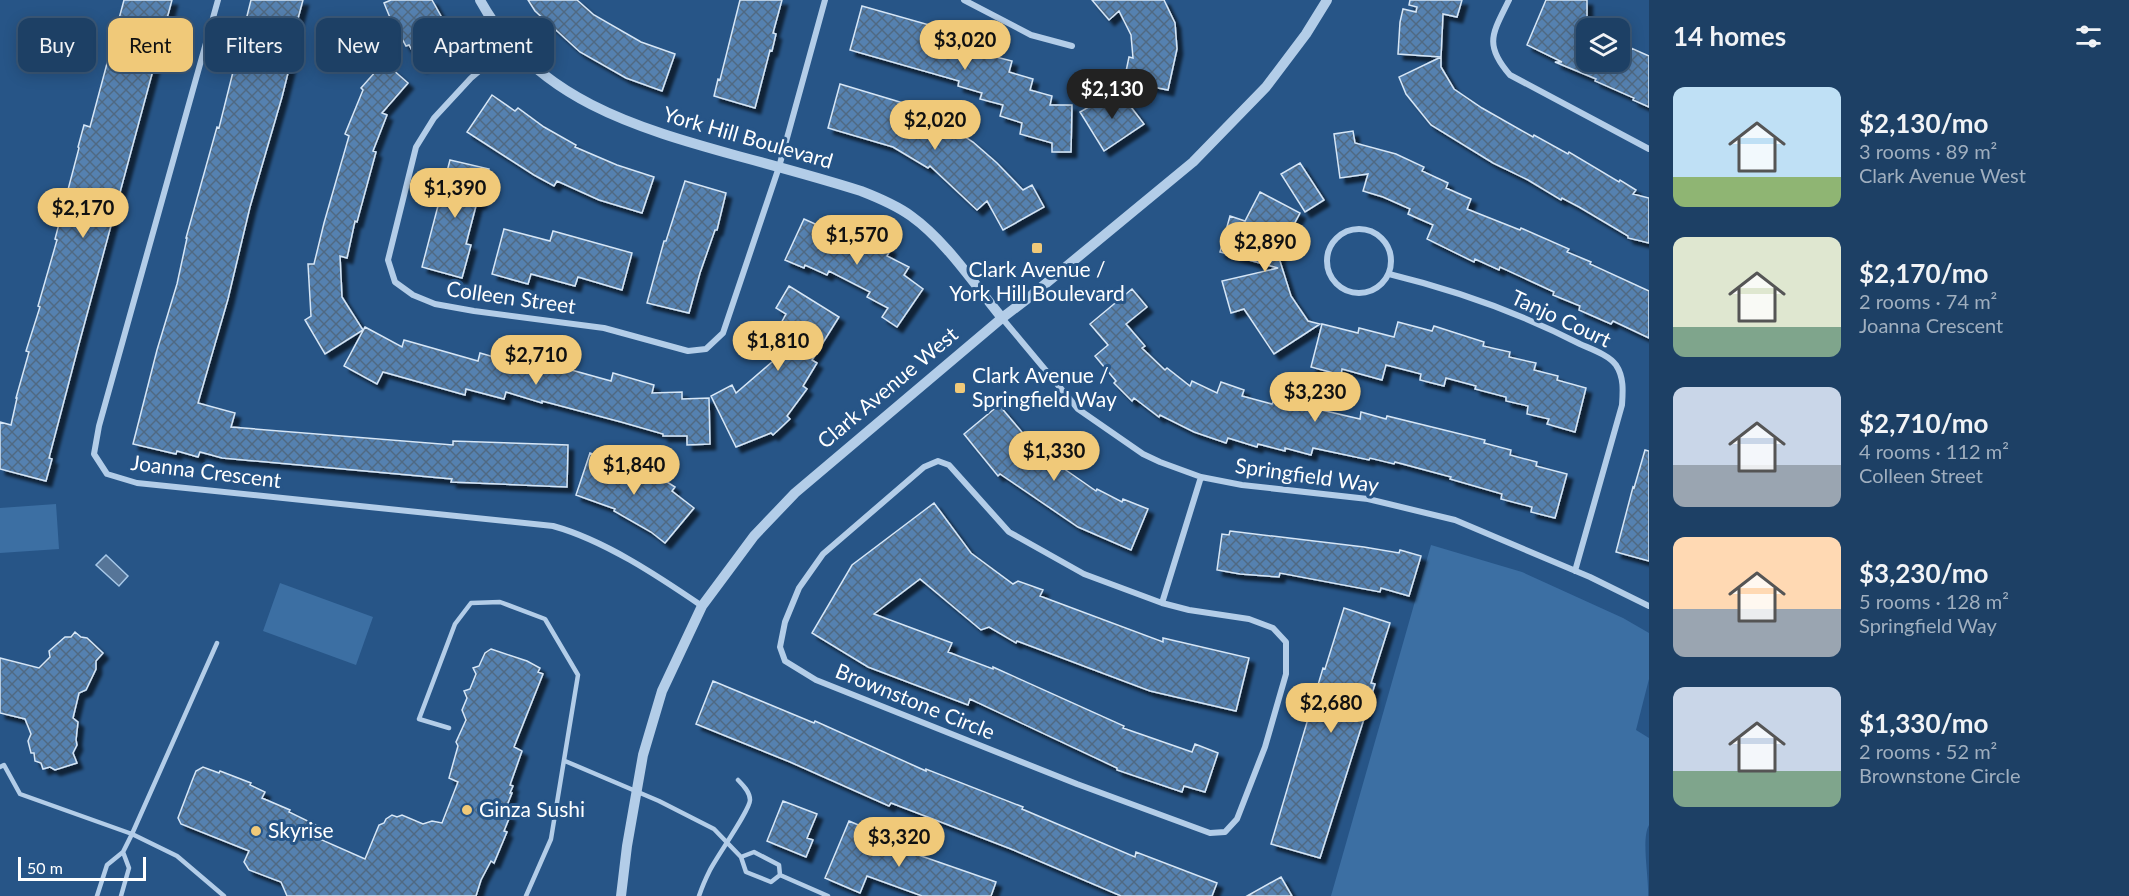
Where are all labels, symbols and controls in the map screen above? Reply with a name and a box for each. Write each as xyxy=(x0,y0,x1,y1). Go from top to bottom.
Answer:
chip: Buy xyxy=(18,18,96,72)
chip: Rent xyxy=(108,18,193,72)
chip: Filters xyxy=(205,18,304,72)
chip: New xyxy=(316,18,401,72)
chip: Apartment xyxy=(413,18,554,72)
map controls xyxy=(1576,18,1630,72)
button: layers xyxy=(1576,18,1630,72)
pin: $3,020 xyxy=(916,20,1014,71)
text: 14 homes xyxy=(1673,20,1786,52)
icon: filters xyxy=(2072,20,2105,53)
text: $3,020 xyxy=(934,27,996,51)
pin: $2,130 xyxy=(1063,69,1161,120)
text: $2,130 xyxy=(1081,76,1143,100)
street label: York Hill Boulevard xyxy=(661,100,836,173)
pin: $2,020 xyxy=(886,100,984,151)
text: $2,020 xyxy=(904,107,966,131)
text: $2,130/mo xyxy=(1859,107,1989,139)
icon: home xyxy=(1721,111,1793,183)
text: 3 rooms · 89 m² xyxy=(1859,139,1997,163)
text: Clark Avenue West xyxy=(1859,163,2026,187)
pin: $1,390 xyxy=(406,168,504,219)
text: $1,390 xyxy=(424,175,486,199)
pin: $2,170 xyxy=(34,188,132,239)
text: $2,170 xyxy=(52,195,114,219)
pin: $1,570 xyxy=(808,215,906,266)
text: $1,570 xyxy=(826,222,888,246)
pin: $2,890 xyxy=(1216,222,1314,273)
text: $2,890 xyxy=(1234,229,1296,253)
marker: Clark Avenue / York Hill Boulevard xyxy=(1030,241,1044,255)
place label: Clark Avenue / York Hill Boulevard xyxy=(949,256,1125,305)
text: $2,170/mo xyxy=(1859,257,1989,289)
icon: home xyxy=(1721,261,1793,333)
street label: Colleen Street xyxy=(445,275,578,318)
street label: Tanjo Court xyxy=(1508,284,1616,352)
text: 2 rooms · 74 m² xyxy=(1859,289,1997,313)
text: Joanna Crescent xyxy=(1859,313,2003,337)
pin: $1,810 xyxy=(729,321,827,372)
street label: Clark Avenue West xyxy=(812,321,963,453)
text: $1,810 xyxy=(747,328,809,352)
pin: $2,710 xyxy=(487,335,585,386)
text: $2,710 xyxy=(505,342,567,366)
place label: Clark Avenue / Springfield Way xyxy=(972,362,1117,411)
pin: $3,230 xyxy=(1266,372,1364,423)
text: $3,230 xyxy=(1284,379,1346,403)
marker: Clark Avenue / Springfield Way xyxy=(953,381,967,395)
text: $2,710/mo xyxy=(1859,407,1989,439)
icon: home xyxy=(1721,411,1793,483)
pin: $1,330 xyxy=(1005,431,1103,482)
text: $1,330 xyxy=(1023,438,1085,462)
text: 4 rooms · 112 m² xyxy=(1859,439,2009,463)
pin: $1,840 xyxy=(585,445,683,496)
street label: Joanna Crescent xyxy=(129,449,283,492)
text: $1,840 xyxy=(603,452,665,476)
street label: Springfield Way xyxy=(1234,452,1381,497)
text: Colleen Street xyxy=(1859,463,1983,487)
text: $3,230/mo xyxy=(1859,557,1989,589)
icon: home xyxy=(1721,561,1793,633)
text: 5 rooms · 128 m² xyxy=(1859,589,2009,613)
text: Springfield Way xyxy=(1859,613,1997,637)
street label: Brownstone Circle xyxy=(832,657,999,744)
pin: $2,680 xyxy=(1282,683,1380,734)
text: $2,680 xyxy=(1300,690,1362,714)
text: $1,330/mo xyxy=(1859,707,1989,739)
icon: home xyxy=(1721,711,1793,783)
text: 2 rooms · 52 m² xyxy=(1859,739,1997,763)
text: Brownstone Circle xyxy=(1859,763,2020,787)
place label: Ginza Sushi xyxy=(479,796,585,821)
marker: Ginza Sushi xyxy=(460,803,474,817)
place label: Skyrise xyxy=(268,817,334,842)
pin: $3,320 xyxy=(850,817,948,868)
marker: Skyrise xyxy=(249,824,263,838)
text: $3,320 xyxy=(868,824,930,848)
scale bar xyxy=(18,854,146,882)
text: 50 m xyxy=(27,858,63,877)

